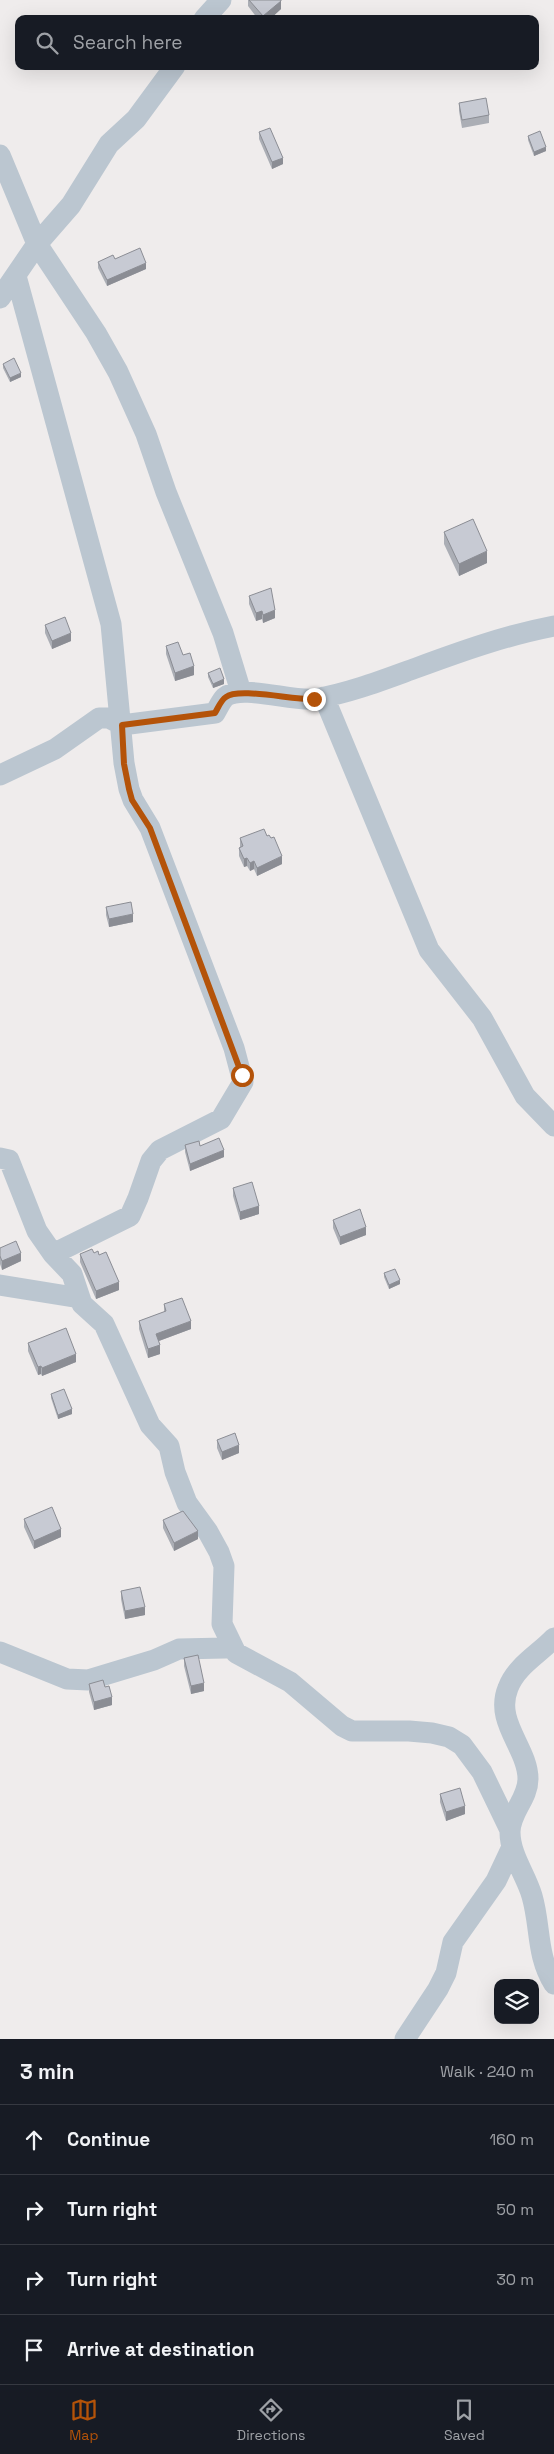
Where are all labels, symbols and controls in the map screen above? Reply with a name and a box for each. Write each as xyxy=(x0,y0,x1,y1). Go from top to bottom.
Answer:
search box xyxy=(15,15,539,70)
icon: search xyxy=(33,29,61,57)
text: Search here xyxy=(73,30,183,55)
route end xyxy=(303,688,326,711)
route start xyxy=(231,1064,254,1087)
map controls xyxy=(494,1979,539,2024)
button: layers xyxy=(494,1979,539,2024)
text: 3 min xyxy=(20,2058,75,2085)
text: Walk · 240 m xyxy=(440,2061,534,2082)
icon: ahead xyxy=(20,2126,48,2154)
text: Continue xyxy=(67,2127,150,2152)
text: 160 m xyxy=(489,2129,534,2150)
icon: right xyxy=(20,2196,48,2224)
text: Turn right xyxy=(67,2197,157,2222)
text: 50 m xyxy=(496,2199,534,2220)
icon: right xyxy=(20,2266,48,2294)
text: Turn right xyxy=(67,2267,157,2292)
text: 30 m xyxy=(496,2269,534,2290)
icon: arrive xyxy=(20,2336,48,2364)
text: Arrive at destination xyxy=(67,2337,255,2362)
tab: Map xyxy=(69,2396,98,2444)
tab: Directions xyxy=(237,2396,305,2444)
tab: Saved xyxy=(444,2396,485,2444)

